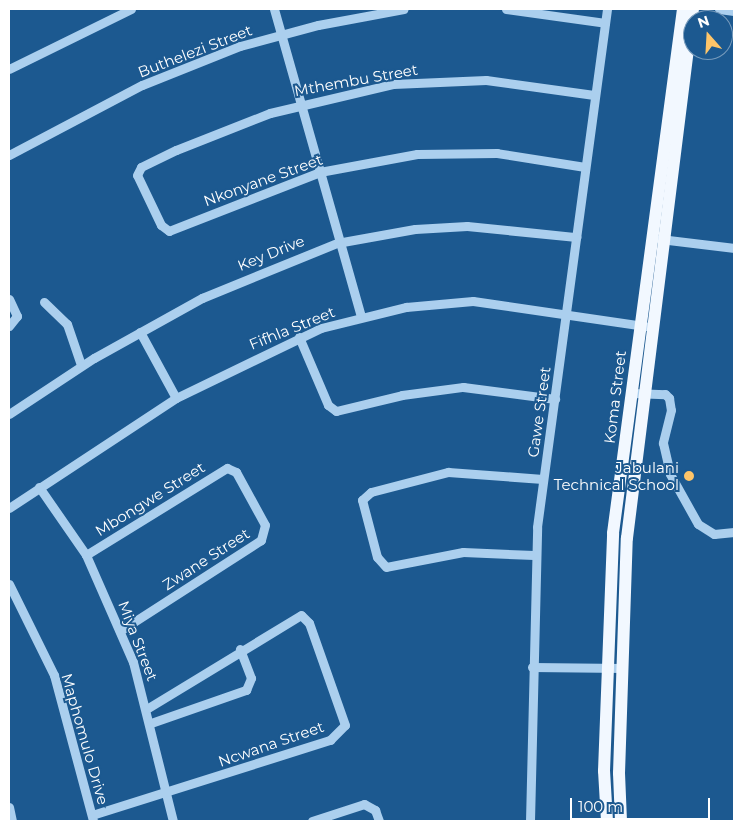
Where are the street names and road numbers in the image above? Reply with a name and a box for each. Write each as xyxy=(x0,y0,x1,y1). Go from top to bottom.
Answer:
street label: Buthelezi Street xyxy=(135,21,255,81)
street label: Mthembu Street xyxy=(293,60,419,100)
street label: Nkonyane Street xyxy=(201,150,325,210)
street label: Key Drive xyxy=(235,231,307,275)
street label: Fifhla Street xyxy=(246,303,338,353)
street label: Koma Street xyxy=(600,349,630,445)
street label: Gawe Street xyxy=(524,365,554,459)
street label: Mbongwe Street xyxy=(92,458,208,540)
street label: Zwane Street xyxy=(159,524,253,594)
street label: Miya Street xyxy=(114,598,162,684)
street label: Maphomulo Drive xyxy=(58,671,112,807)
street label: Ncwana Street xyxy=(216,717,326,771)

